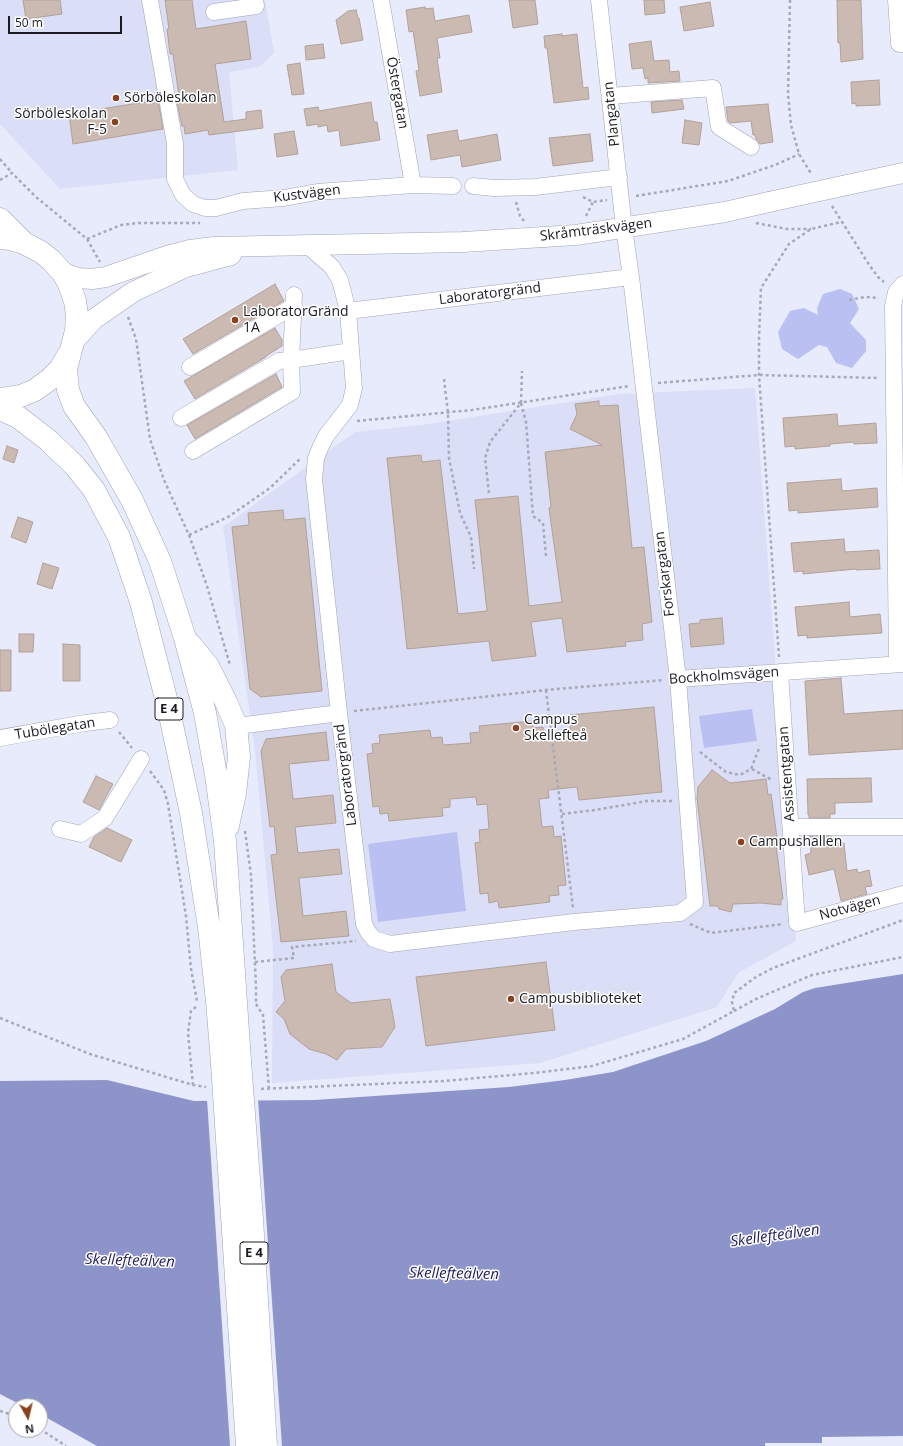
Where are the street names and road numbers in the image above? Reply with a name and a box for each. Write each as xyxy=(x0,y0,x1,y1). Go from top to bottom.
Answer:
street label: Östergatan xyxy=(382,56,412,130)
street label: Plangatan xyxy=(600,81,624,147)
street label: Kustvägen xyxy=(272,182,342,206)
street label: Skråmträskvägen xyxy=(539,215,653,245)
street label: Laboratorgränd xyxy=(438,279,542,309)
street label: Forskargatan xyxy=(651,530,679,618)
street label: Bockholmsvägen xyxy=(668,664,780,688)
road number: E 4 xyxy=(155,698,183,720)
street label: Tubölegatan xyxy=(13,714,97,744)
street label: Laboratorgränd xyxy=(331,723,361,827)
street label: Assistentgatan xyxy=(775,726,799,822)
street label: Notvägen xyxy=(818,892,882,924)
road number: E 4 xyxy=(240,1242,268,1264)

